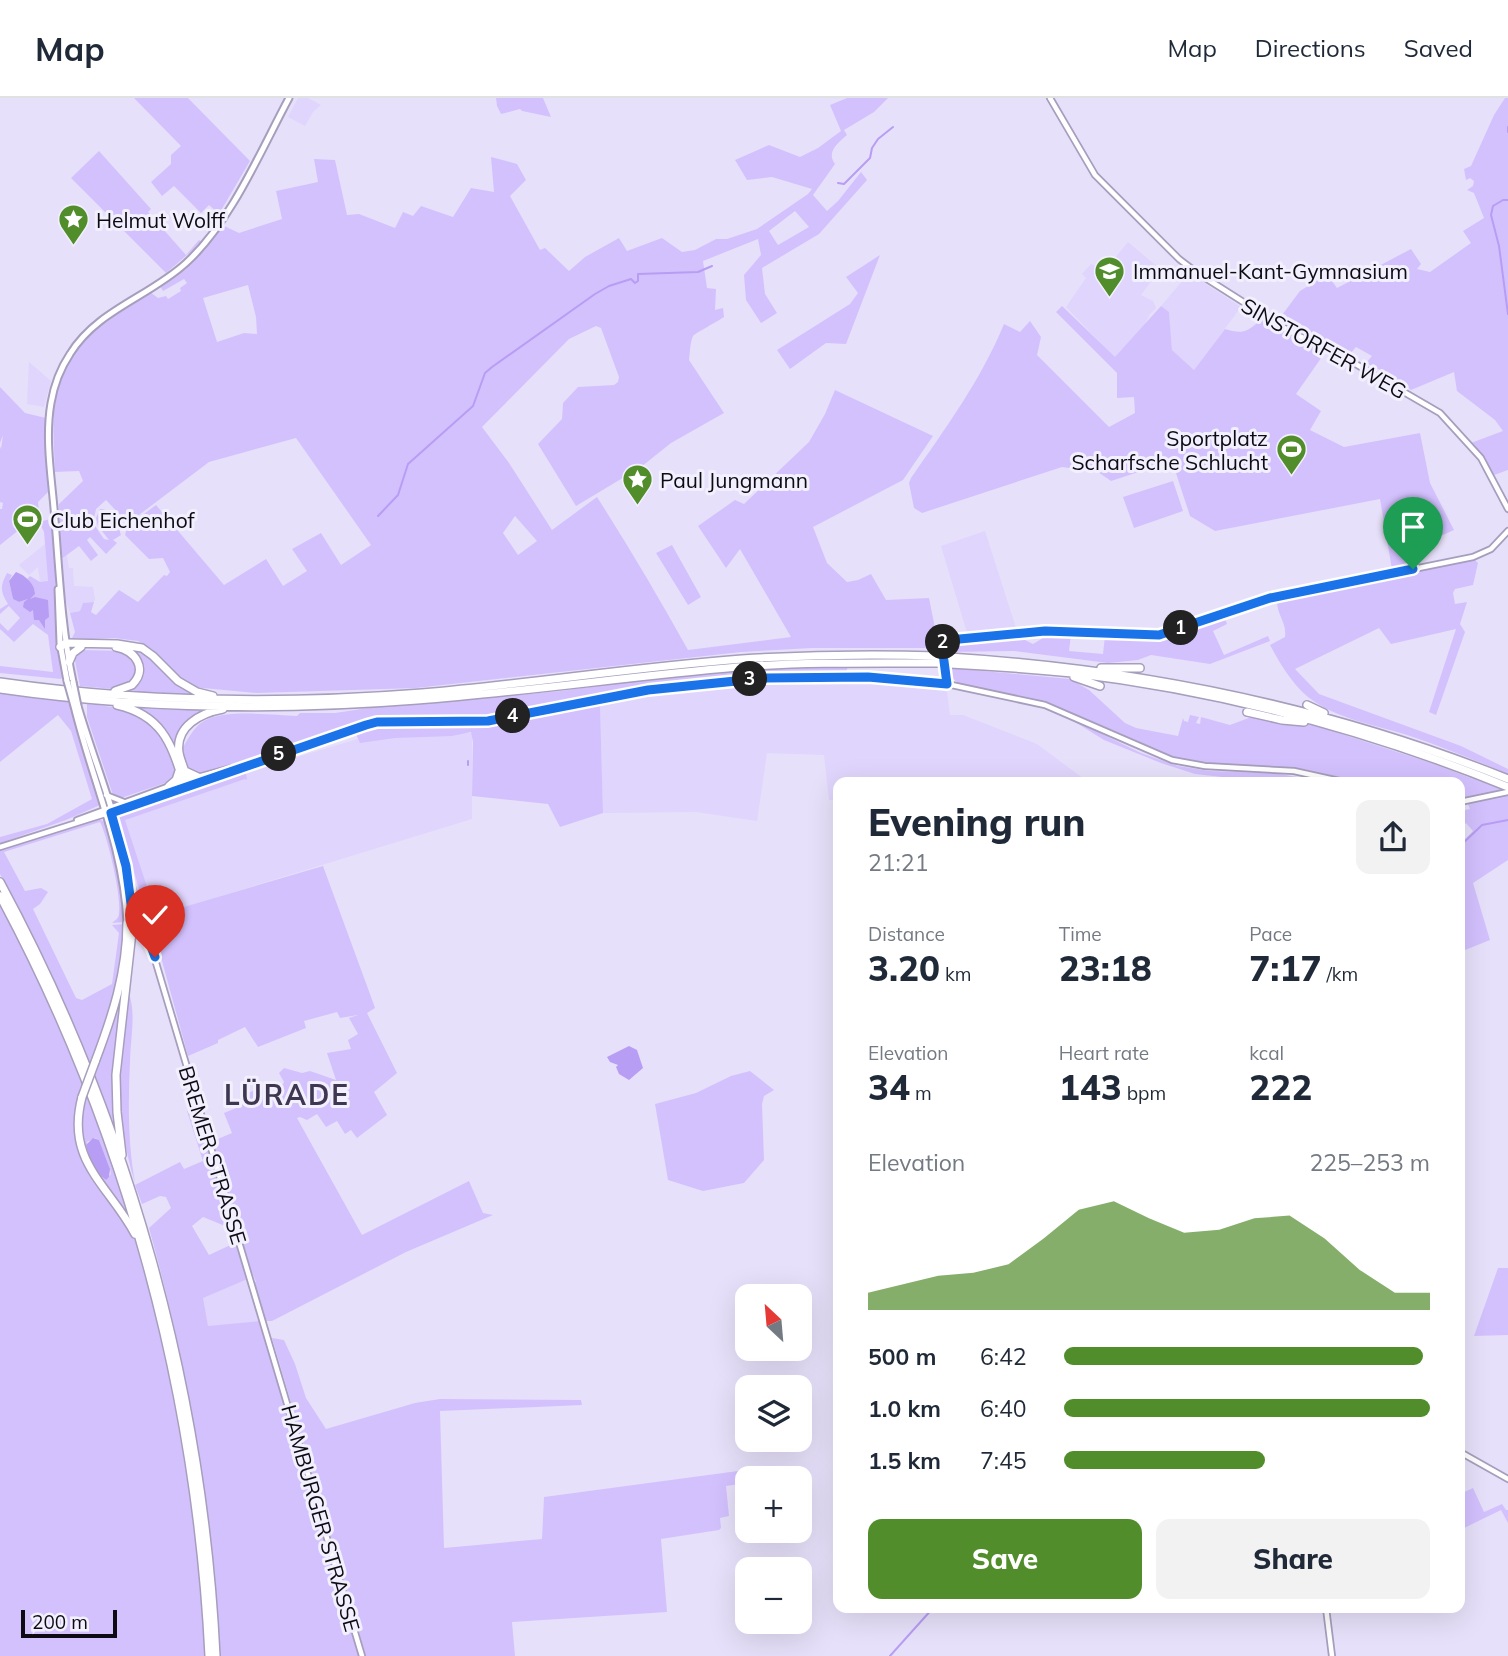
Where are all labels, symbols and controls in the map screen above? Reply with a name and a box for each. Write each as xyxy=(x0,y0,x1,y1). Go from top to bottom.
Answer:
text: Map xyxy=(35,28,105,69)
text: Map xyxy=(1167,33,1217,63)
text: Directions xyxy=(1255,33,1366,63)
text: Saved xyxy=(1404,33,1473,63)
place icon: Helmut Wolff xyxy=(56,203,90,247)
place label: Helmut Wolff xyxy=(96,207,226,233)
school or university icon: Immanuel-Kant-Gymnasium xyxy=(1093,254,1127,298)
place label: Immanuel-Kant-Gymnasium xyxy=(1133,258,1408,284)
street label: SINSTORFER WEG xyxy=(1237,292,1411,404)
place label: Sportplatz Scharfsche Schlucht xyxy=(1071,425,1268,475)
sports icon: Sportplatz Scharfsche Schlucht xyxy=(1274,433,1308,477)
place icon: Paul Jungmann xyxy=(620,463,654,507)
place label: Paul Jungmann xyxy=(660,467,808,493)
pin xyxy=(1383,497,1443,569)
sports icon: Club Eichenhof xyxy=(10,503,44,547)
place label: Club Eichenhof xyxy=(50,507,196,533)
icon: arrive xyxy=(1394,508,1432,546)
pin: 1 xyxy=(1164,610,1198,646)
text: 1 xyxy=(1175,615,1186,639)
pin: 2 xyxy=(926,624,960,660)
text: 2 xyxy=(937,629,948,653)
pin: 3 xyxy=(732,662,768,696)
text: 3 xyxy=(744,666,755,690)
pin: 4 xyxy=(496,698,530,734)
text: 4 xyxy=(507,703,518,727)
pin: 5 xyxy=(262,736,296,772)
text: 5 xyxy=(273,741,284,765)
text: Evening run xyxy=(868,798,1086,846)
button: share xyxy=(1356,800,1430,874)
text: 21:21 xyxy=(868,848,928,877)
pin xyxy=(125,885,185,957)
icon: check xyxy=(136,896,174,934)
text: Distance xyxy=(868,922,945,946)
text: Time xyxy=(1059,922,1102,946)
text: Pace xyxy=(1249,922,1292,946)
text: 3.20 xyxy=(868,946,940,990)
text: 23:18 xyxy=(1059,946,1152,990)
text: 7:17 xyxy=(1249,946,1321,990)
text: km xyxy=(940,962,972,986)
text: /km xyxy=(1321,962,1358,986)
text: Elevation xyxy=(868,1041,948,1065)
text: Heart rate xyxy=(1059,1041,1149,1065)
text: kcal xyxy=(1249,1041,1284,1065)
street label: BREMER STRASSE xyxy=(174,1063,252,1247)
text: 34 xyxy=(868,1065,910,1109)
text: 143 xyxy=(1059,1065,1122,1109)
text: 222 xyxy=(1249,1065,1312,1109)
district label: LÜRADE xyxy=(224,1077,350,1112)
text: m xyxy=(910,1081,932,1105)
text: bpm xyxy=(1122,1081,1166,1105)
text: Elevation xyxy=(868,1148,965,1177)
text: 225–253 m xyxy=(1309,1148,1430,1177)
north arrow xyxy=(735,1284,812,1362)
map controls xyxy=(735,1284,812,1634)
text: 500 m xyxy=(868,1342,936,1371)
text: 6:42 xyxy=(980,1342,1027,1371)
button: layers xyxy=(735,1375,812,1452)
text: 1.0 km xyxy=(868,1394,941,1423)
text: 6:40 xyxy=(980,1394,1027,1423)
street label: HAMBURGER STRASSE xyxy=(276,1402,366,1634)
text: 1.5 km xyxy=(868,1446,941,1475)
text: 7:45 xyxy=(980,1446,1027,1475)
button: + xyxy=(735,1466,812,1543)
button: Save xyxy=(868,1519,1142,1599)
button: Share xyxy=(1156,1519,1430,1599)
button: − xyxy=(735,1557,812,1634)
scale bar xyxy=(21,1607,117,1639)
text: 200 m xyxy=(32,1610,88,1634)

